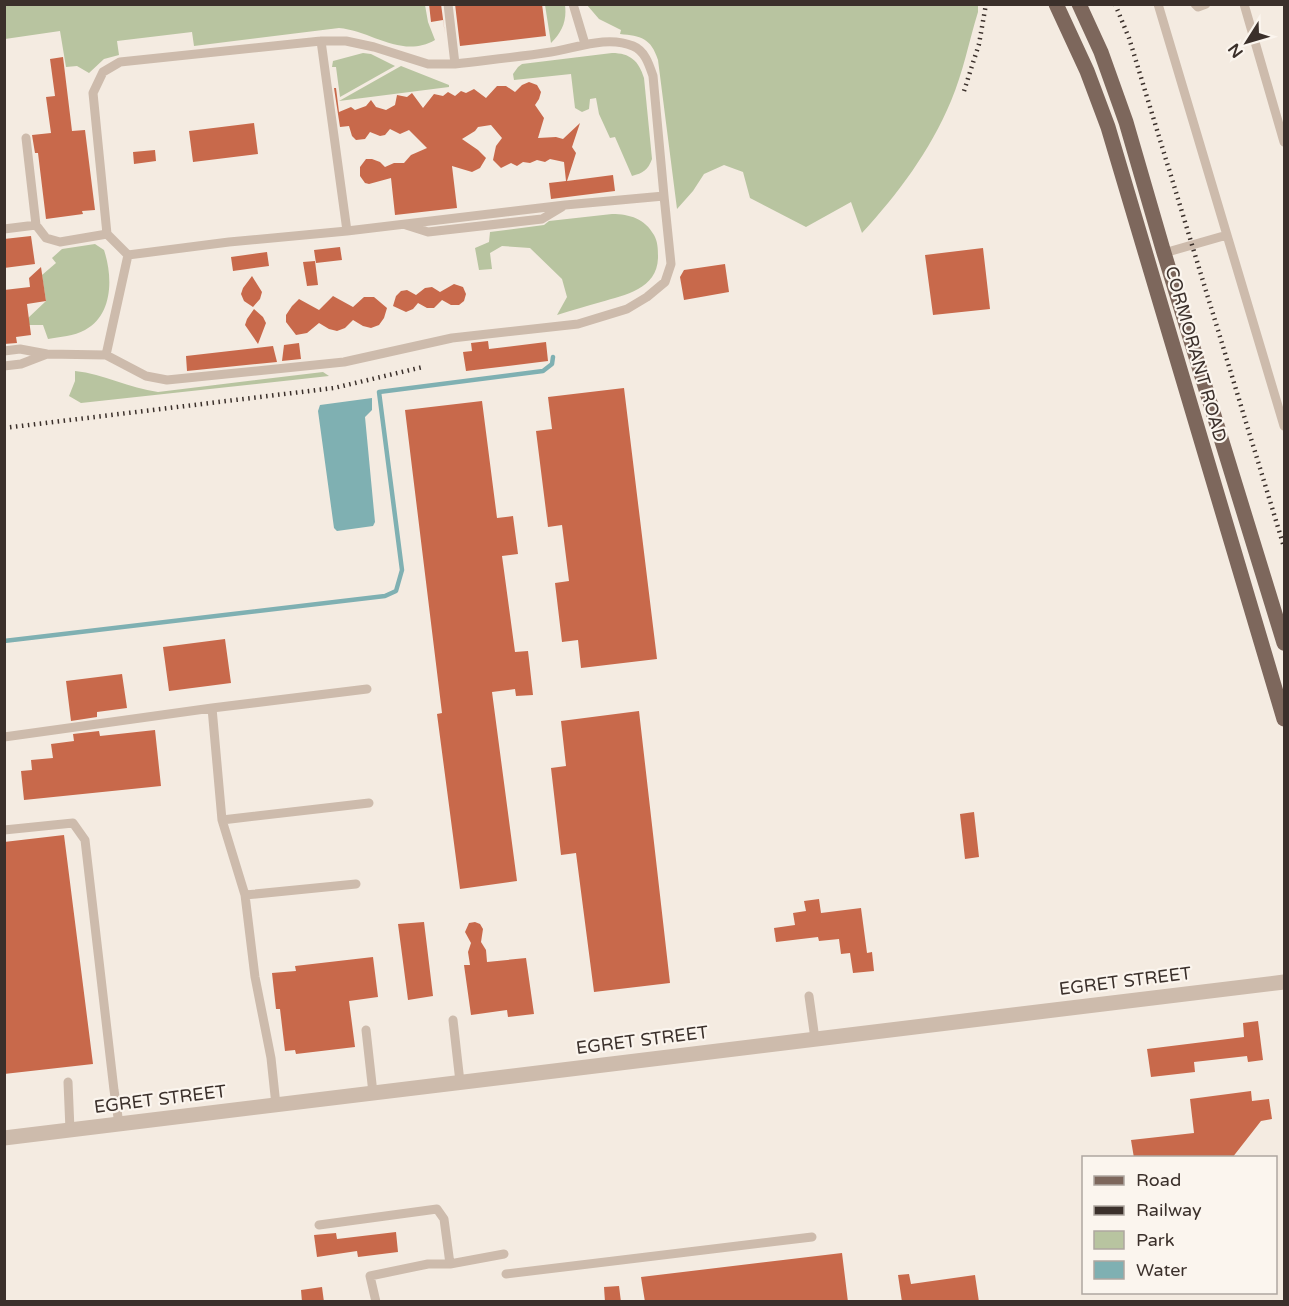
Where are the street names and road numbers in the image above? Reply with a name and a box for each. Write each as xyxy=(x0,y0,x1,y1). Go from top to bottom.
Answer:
street label: CORMORANT ROAD xyxy=(1160,263,1232,445)
street label: EGRET STREET xyxy=(1058,962,1192,1000)
street label: EGRET STREET xyxy=(575,1021,709,1059)
street label: EGRET STREET xyxy=(93,1080,227,1118)

